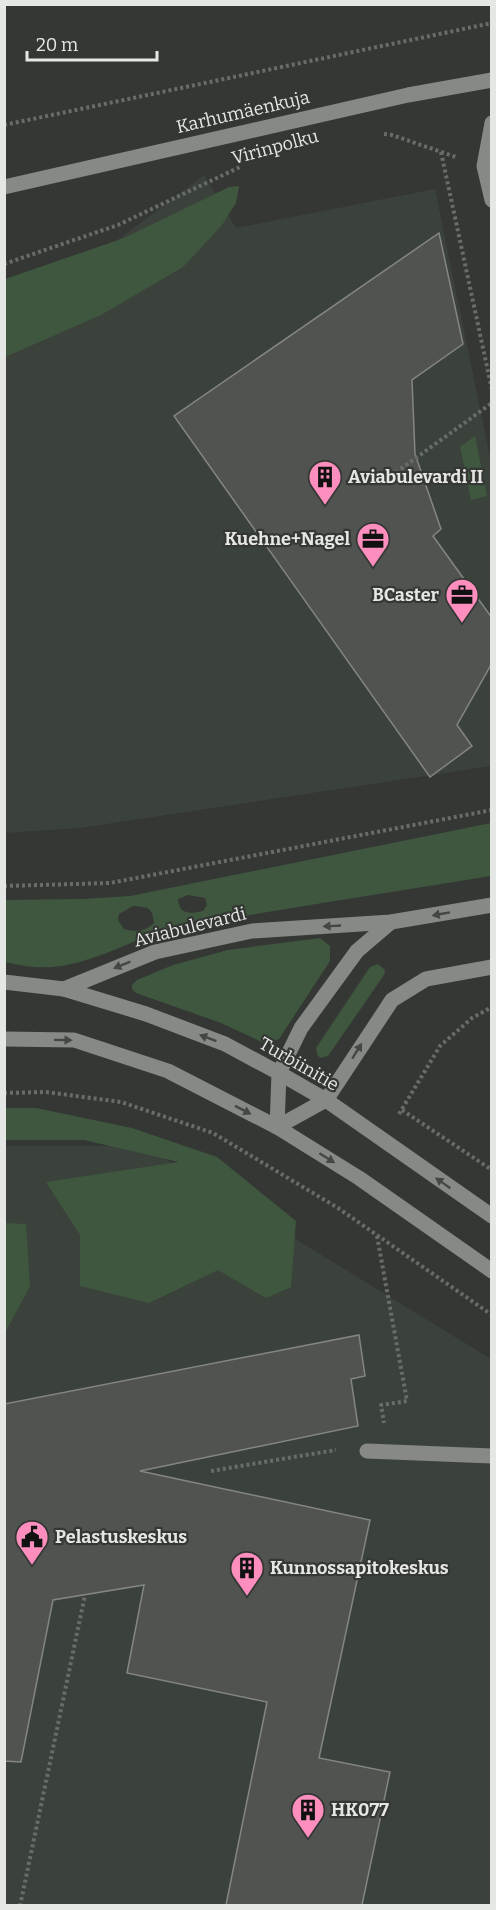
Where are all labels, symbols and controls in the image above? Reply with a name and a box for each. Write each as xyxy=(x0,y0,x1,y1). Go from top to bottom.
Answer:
scale bar xyxy=(27,24,158,62)
text: 20 m xyxy=(36,34,78,56)
street label: Karhumäenkuja xyxy=(174,86,312,138)
street label: Virinpolku xyxy=(229,125,321,169)
building icon: Aviabulevardi II xyxy=(307,459,343,506)
place label: Aviabulevardi II xyxy=(348,466,483,488)
office icon: Kuehne+Nagel xyxy=(355,521,391,568)
place label: Kuehne+Nagel xyxy=(224,528,350,550)
office icon: BCaster xyxy=(444,577,480,624)
place label: BCaster xyxy=(372,584,440,606)
street label: Aviabulevardi xyxy=(132,902,248,952)
one-way arrow xyxy=(432,909,451,918)
one-way arrow xyxy=(323,921,342,930)
one-way arrow xyxy=(112,960,130,970)
street label: Turbiinitie xyxy=(255,1032,343,1096)
one-way arrow xyxy=(199,1033,217,1042)
one-way arrow xyxy=(53,1035,72,1045)
one-way arrow xyxy=(352,1043,363,1059)
one-way arrow xyxy=(235,1105,252,1115)
one-way arrow xyxy=(319,1153,335,1164)
one-way arrow xyxy=(436,1177,452,1189)
public building icon: Pelastuskeskus xyxy=(14,1519,50,1566)
place label: Pelastuskeskus xyxy=(55,1526,187,1548)
building icon: Kunnossapitokeskus xyxy=(229,1550,265,1597)
place label: Kunnossapitokeskus xyxy=(270,1557,449,1579)
building icon: HK077 xyxy=(290,1792,326,1839)
place label: HK077 xyxy=(331,1799,389,1821)

